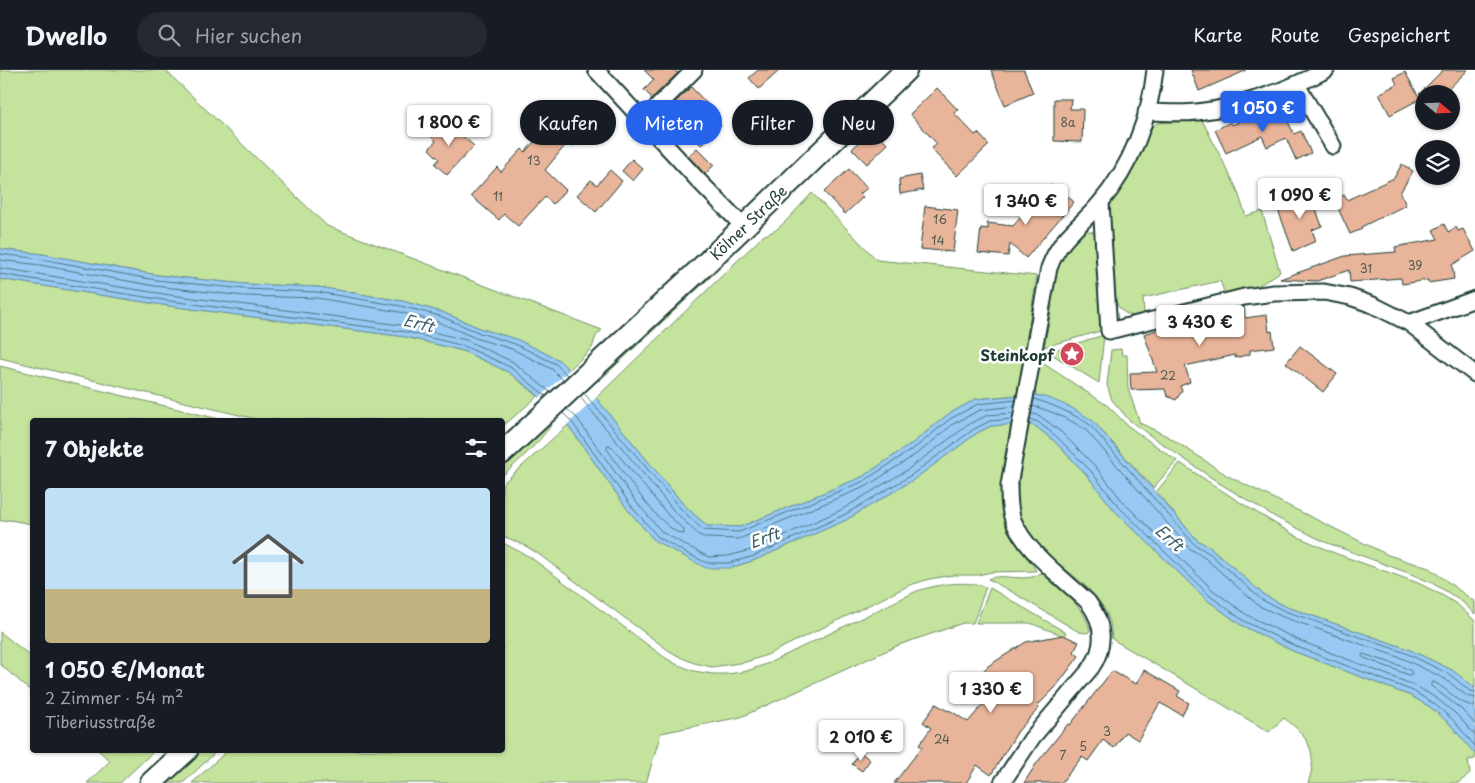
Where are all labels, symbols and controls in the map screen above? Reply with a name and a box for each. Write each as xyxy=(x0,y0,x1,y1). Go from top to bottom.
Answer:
search box xyxy=(137,12,487,57)
text: Dwello xyxy=(25,17,107,53)
icon: search xyxy=(155,21,183,49)
text: Hier suchen xyxy=(195,21,302,49)
text: Karte xyxy=(1194,21,1242,48)
text: Route xyxy=(1270,21,1320,48)
text: Gespeichert xyxy=(1348,21,1450,48)
north arrow xyxy=(1415,85,1460,130)
map controls xyxy=(1415,85,1460,185)
pin: 1 050 € xyxy=(1217,90,1309,133)
text: 1 050 € xyxy=(1232,95,1294,119)
chip: Kaufen xyxy=(520,100,616,145)
chip: Mieten xyxy=(626,100,722,145)
chip: Filter xyxy=(732,100,813,145)
chip: Neu xyxy=(823,100,894,145)
pin: 1 800 € xyxy=(403,104,495,147)
text: 1 800 € xyxy=(418,109,480,133)
house number: 8a xyxy=(1061,113,1076,131)
button: layers xyxy=(1415,140,1460,185)
house number: 13 xyxy=(527,151,541,169)
pin: 1 090 € xyxy=(1254,178,1346,220)
street label: Kölner Straße xyxy=(704,179,792,265)
text: 1 090 € xyxy=(1269,182,1331,206)
pin: 1 340 € xyxy=(980,184,1072,226)
house number: 11 xyxy=(493,187,503,205)
text: 1 340 € xyxy=(995,188,1057,212)
house number: 16 xyxy=(933,210,947,228)
house number: 14 xyxy=(931,231,945,249)
house number: 39 xyxy=(1408,256,1422,274)
house number: 31 xyxy=(1360,259,1372,277)
pin: 3 430 € xyxy=(1154,304,1246,347)
water label: Erft xyxy=(401,307,439,338)
text: 3 430 € xyxy=(1167,309,1233,333)
place icon: Steinkopf xyxy=(1059,341,1085,367)
place label: Steinkopf xyxy=(981,343,1055,366)
house number: 22 xyxy=(1160,366,1176,384)
text: 7 Objekte xyxy=(45,432,144,464)
icon: filters xyxy=(462,434,490,462)
water label: Erft xyxy=(1151,518,1191,558)
water label: Erft xyxy=(746,520,785,553)
icon: home xyxy=(223,521,313,611)
text: 1 050 €/Monat xyxy=(45,653,205,685)
pin: 1 330 € xyxy=(945,672,1037,714)
text: 1 330 € xyxy=(960,676,1022,700)
text: 2 Zimmer · 54 m² xyxy=(45,685,184,709)
text: Tiberiusstraße xyxy=(45,709,156,733)
pin: 2 010 € xyxy=(815,720,907,762)
house number: 3 xyxy=(1103,722,1111,740)
text: 2 010 € xyxy=(829,724,893,748)
house number: 24 xyxy=(934,730,950,748)
house number: 5 xyxy=(1079,737,1087,755)
house number: 7 xyxy=(1060,746,1067,764)

